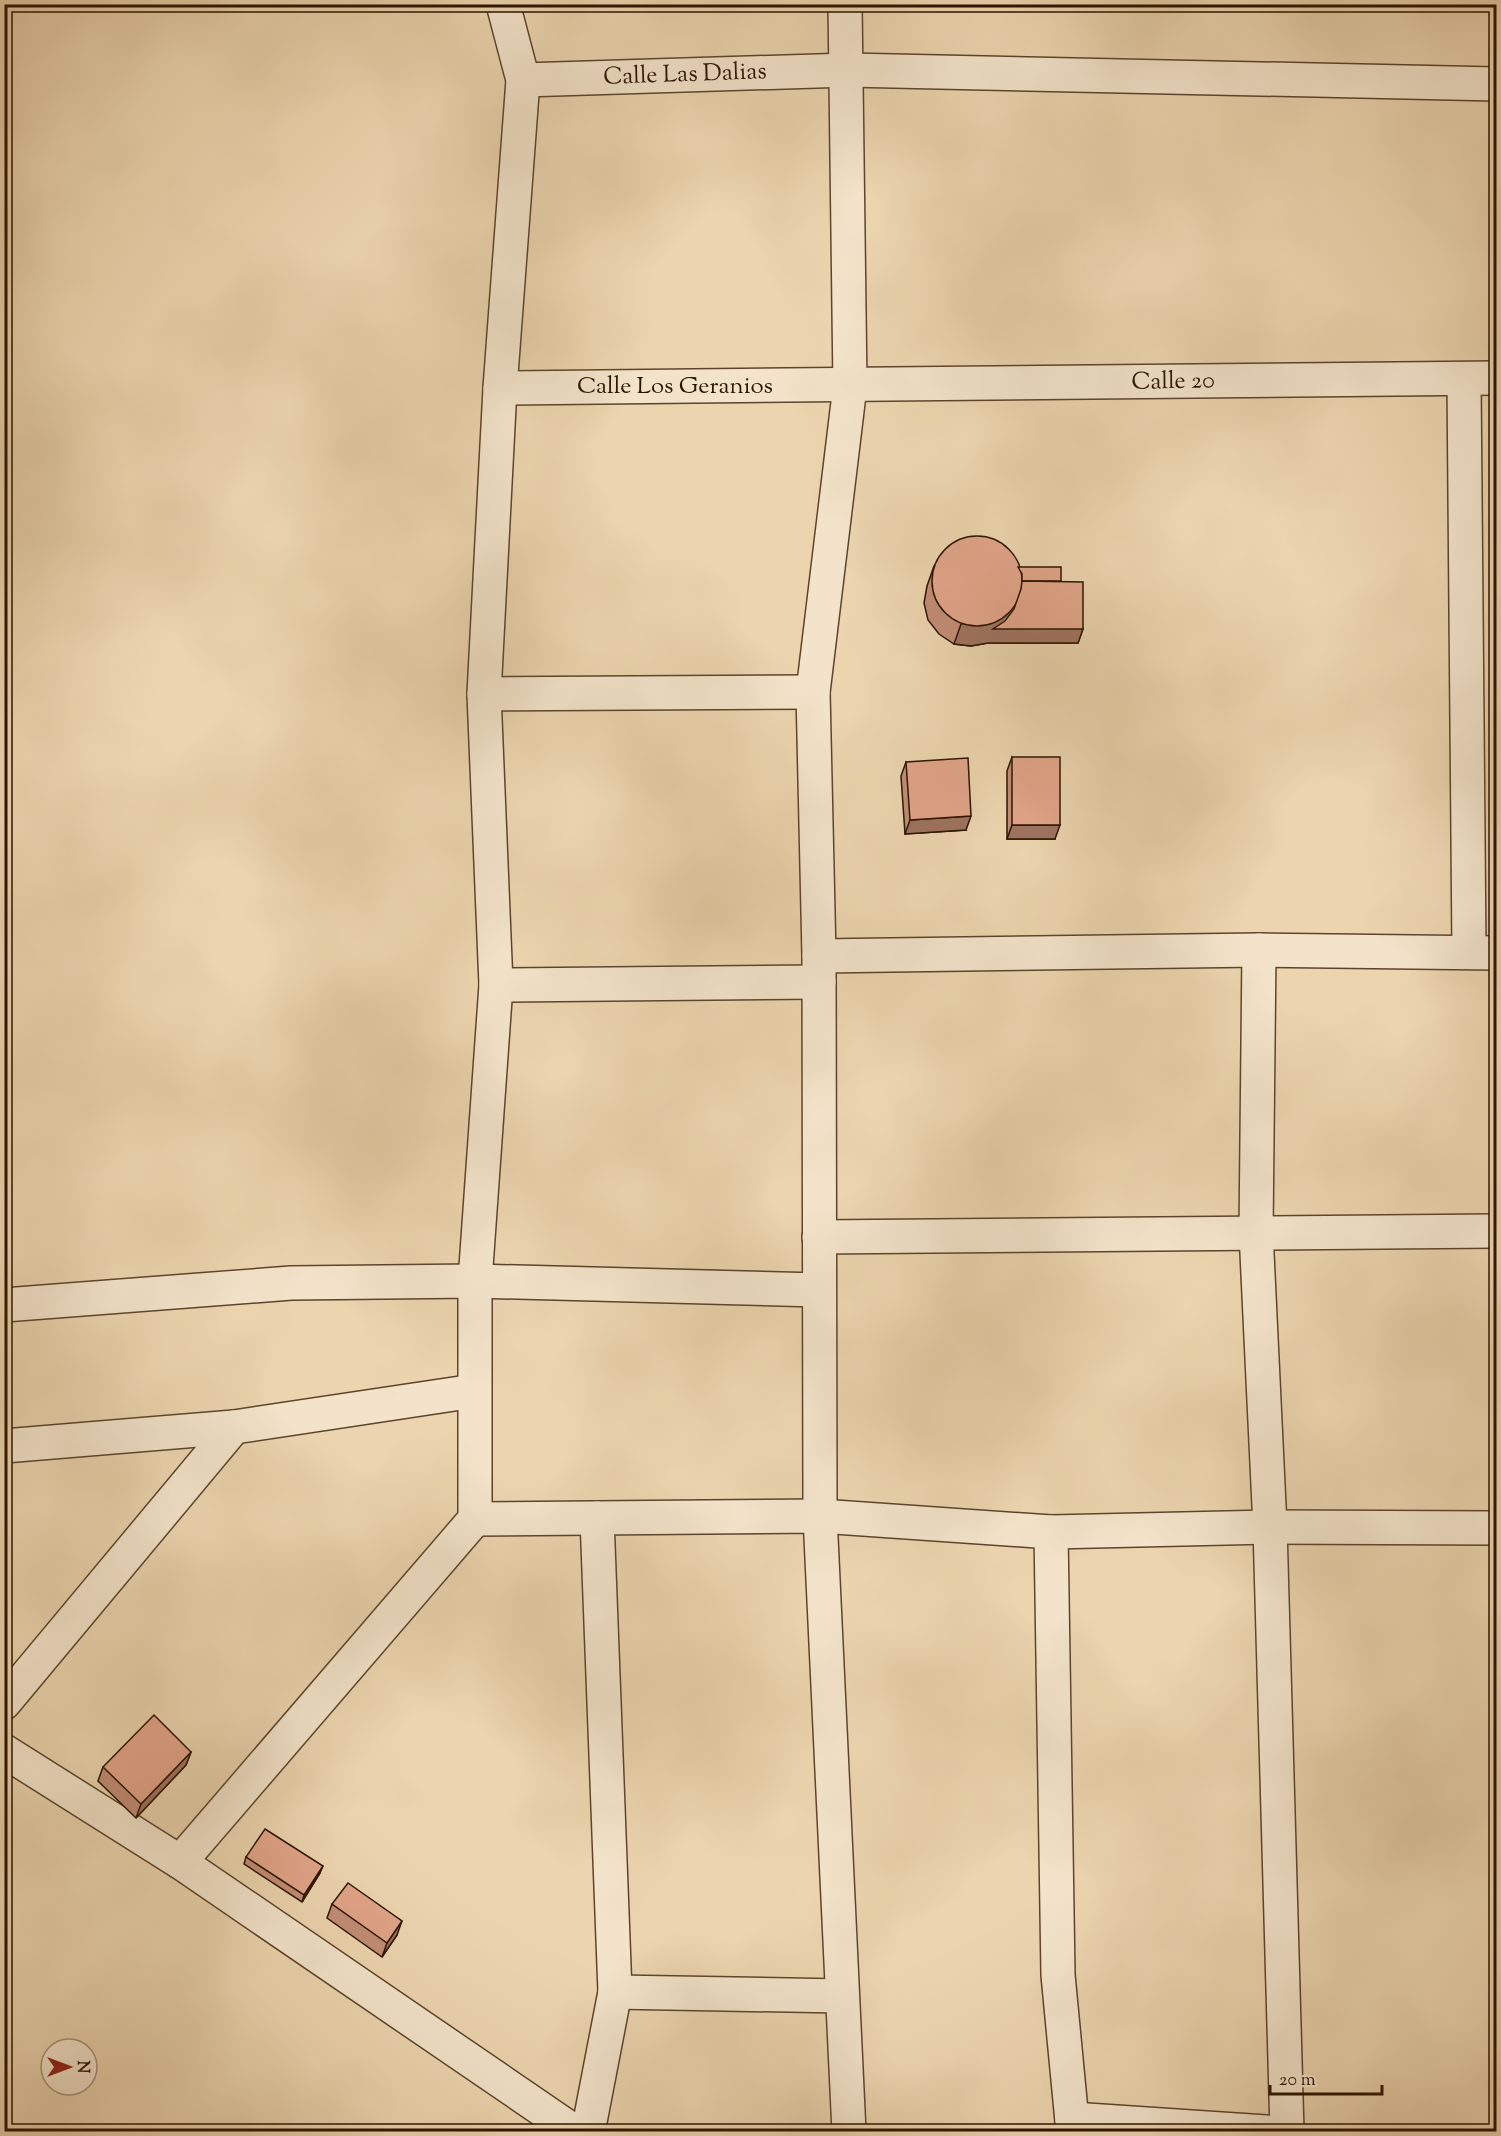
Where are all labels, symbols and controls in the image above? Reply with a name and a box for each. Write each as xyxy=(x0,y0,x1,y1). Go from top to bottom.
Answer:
street label: Calle Las Dalias xyxy=(603,55,767,95)
street label: Calle 20 xyxy=(1131,364,1215,400)
street label: Calle Los Geranios xyxy=(577,370,773,404)
north arrow xyxy=(39,2037,99,2097)
scale bar xyxy=(1270,2058,1382,2096)
text: N xyxy=(70,2061,93,2074)
text: 20 m xyxy=(1279,2068,1316,2094)

